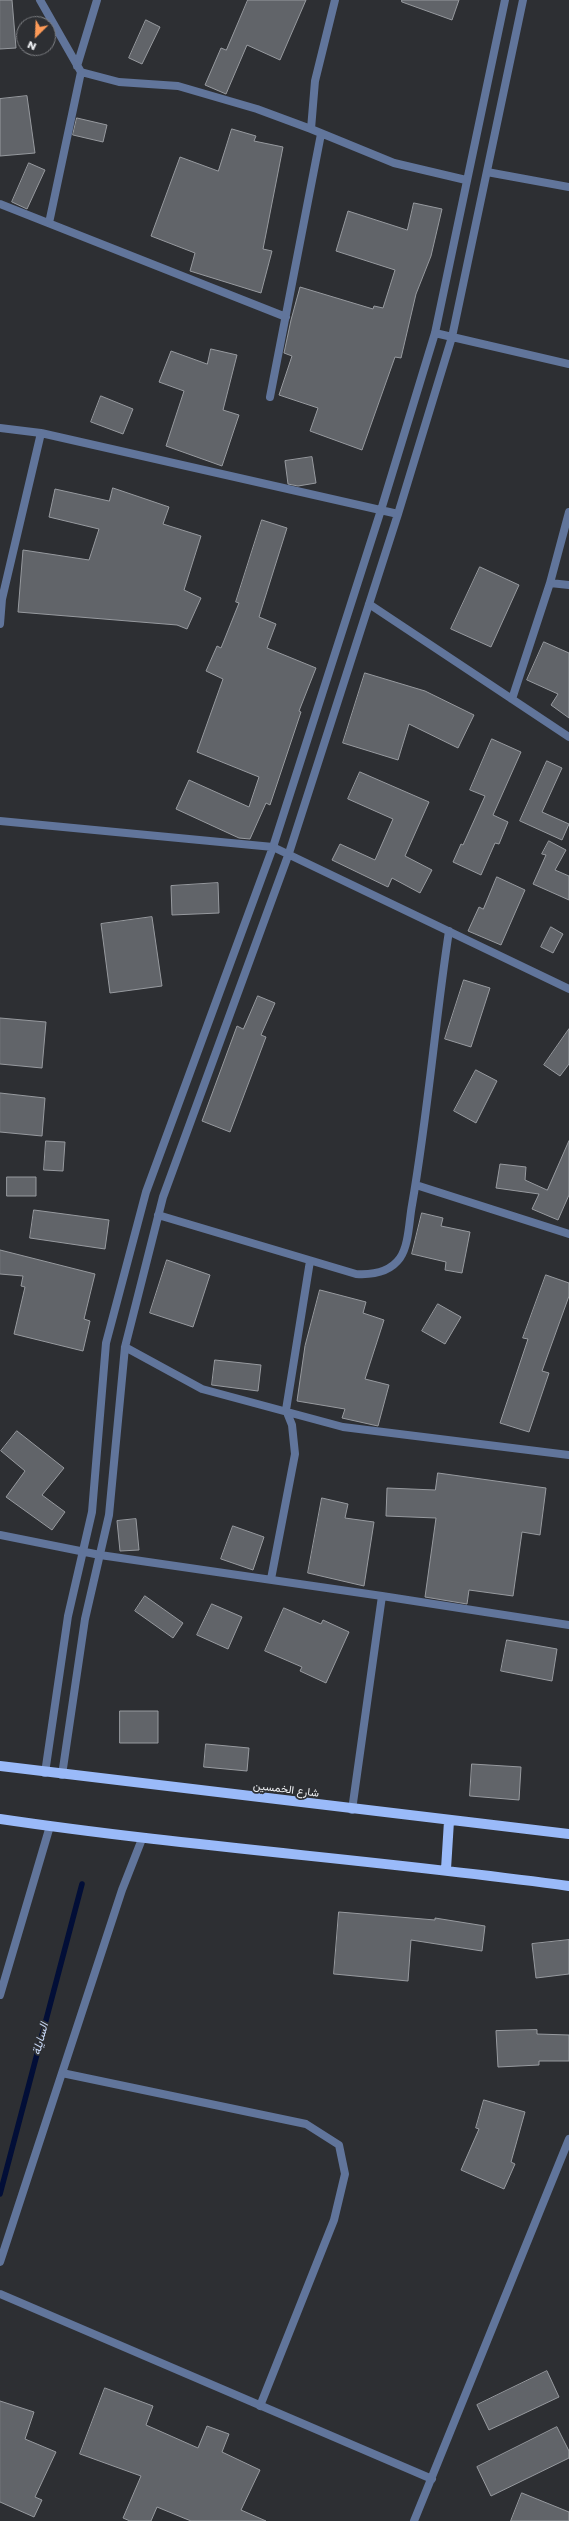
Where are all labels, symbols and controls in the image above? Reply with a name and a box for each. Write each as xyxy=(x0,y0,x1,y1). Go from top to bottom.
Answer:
north arrow xyxy=(16,16,56,56)
text: N xyxy=(24,37,39,55)
street label: شارع الخمسين xyxy=(252,1779,320,1801)
water label: السايلة xyxy=(30,2021,52,2057)

